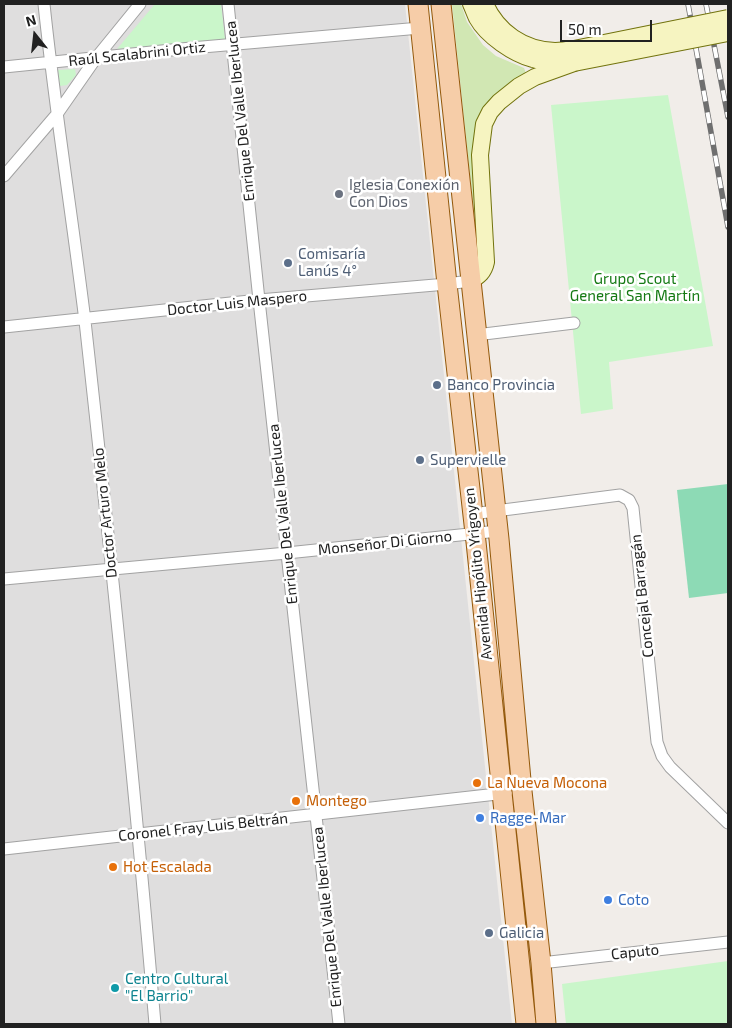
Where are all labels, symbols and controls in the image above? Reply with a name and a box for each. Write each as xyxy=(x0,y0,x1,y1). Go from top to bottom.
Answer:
north arrow xyxy=(10,10,60,60)
scale bar xyxy=(562,10,654,42)
text: N xyxy=(24,11,38,30)
street label: Enrique Del Valle Iberlucea xyxy=(222,20,258,202)
text: 50 m xyxy=(568,20,602,38)
street label: Raúl Scalabrini Ortiz xyxy=(68,38,206,70)
place label: Iglesia Conexión Con Dios xyxy=(349,176,459,211)
marker: Iglesia Conexión Con Dios xyxy=(333,188,345,200)
place label: Comisaría Lanús 4° xyxy=(298,245,366,280)
marker: Comisaría Lanús 4° xyxy=(282,257,294,269)
park label: Grupo Scout General San Martín xyxy=(570,270,700,305)
street label: Doctor Luis Maspero xyxy=(166,287,308,319)
place label: Banco Provincia xyxy=(447,376,555,394)
marker: Banco Provincia xyxy=(431,379,443,391)
street label: Enrique Del Valle Iberlucea xyxy=(265,423,301,605)
street label: Doctor Arturo Melo xyxy=(89,447,121,579)
place label: Supervielle xyxy=(430,451,506,469)
marker: Supervielle xyxy=(414,454,426,466)
street label: Avenida Hipólito Yrigoyen xyxy=(460,487,496,661)
street label: Monseñor Di Giorno xyxy=(317,527,453,559)
street label: Concejal Barragán xyxy=(627,533,657,659)
place label: La Nueva Mocona xyxy=(487,774,607,792)
marker: La Nueva Mocona xyxy=(471,777,483,789)
place label: Montego xyxy=(306,792,367,810)
marker: Montego xyxy=(290,795,302,807)
street label: Coronel Fray Luis Beltrán xyxy=(117,809,289,845)
place label: Ragge-Mar xyxy=(490,809,566,827)
marker: Ragge-Mar xyxy=(474,812,486,824)
street label: Enrique Del Valle Iberlucea xyxy=(309,826,345,1008)
place label: Hot Escalada xyxy=(123,858,212,876)
marker: Hot Escalada xyxy=(107,861,119,873)
place label: Coto xyxy=(618,891,649,909)
marker: Coto xyxy=(602,894,614,906)
place label: Galicia xyxy=(499,924,544,942)
marker: Galicia xyxy=(483,927,495,939)
street label: Caputo xyxy=(610,941,660,963)
place label: Centro Cultural "El Barrio" xyxy=(125,970,228,1005)
marker: Centro Cultural "El Barrio" xyxy=(109,982,121,994)

